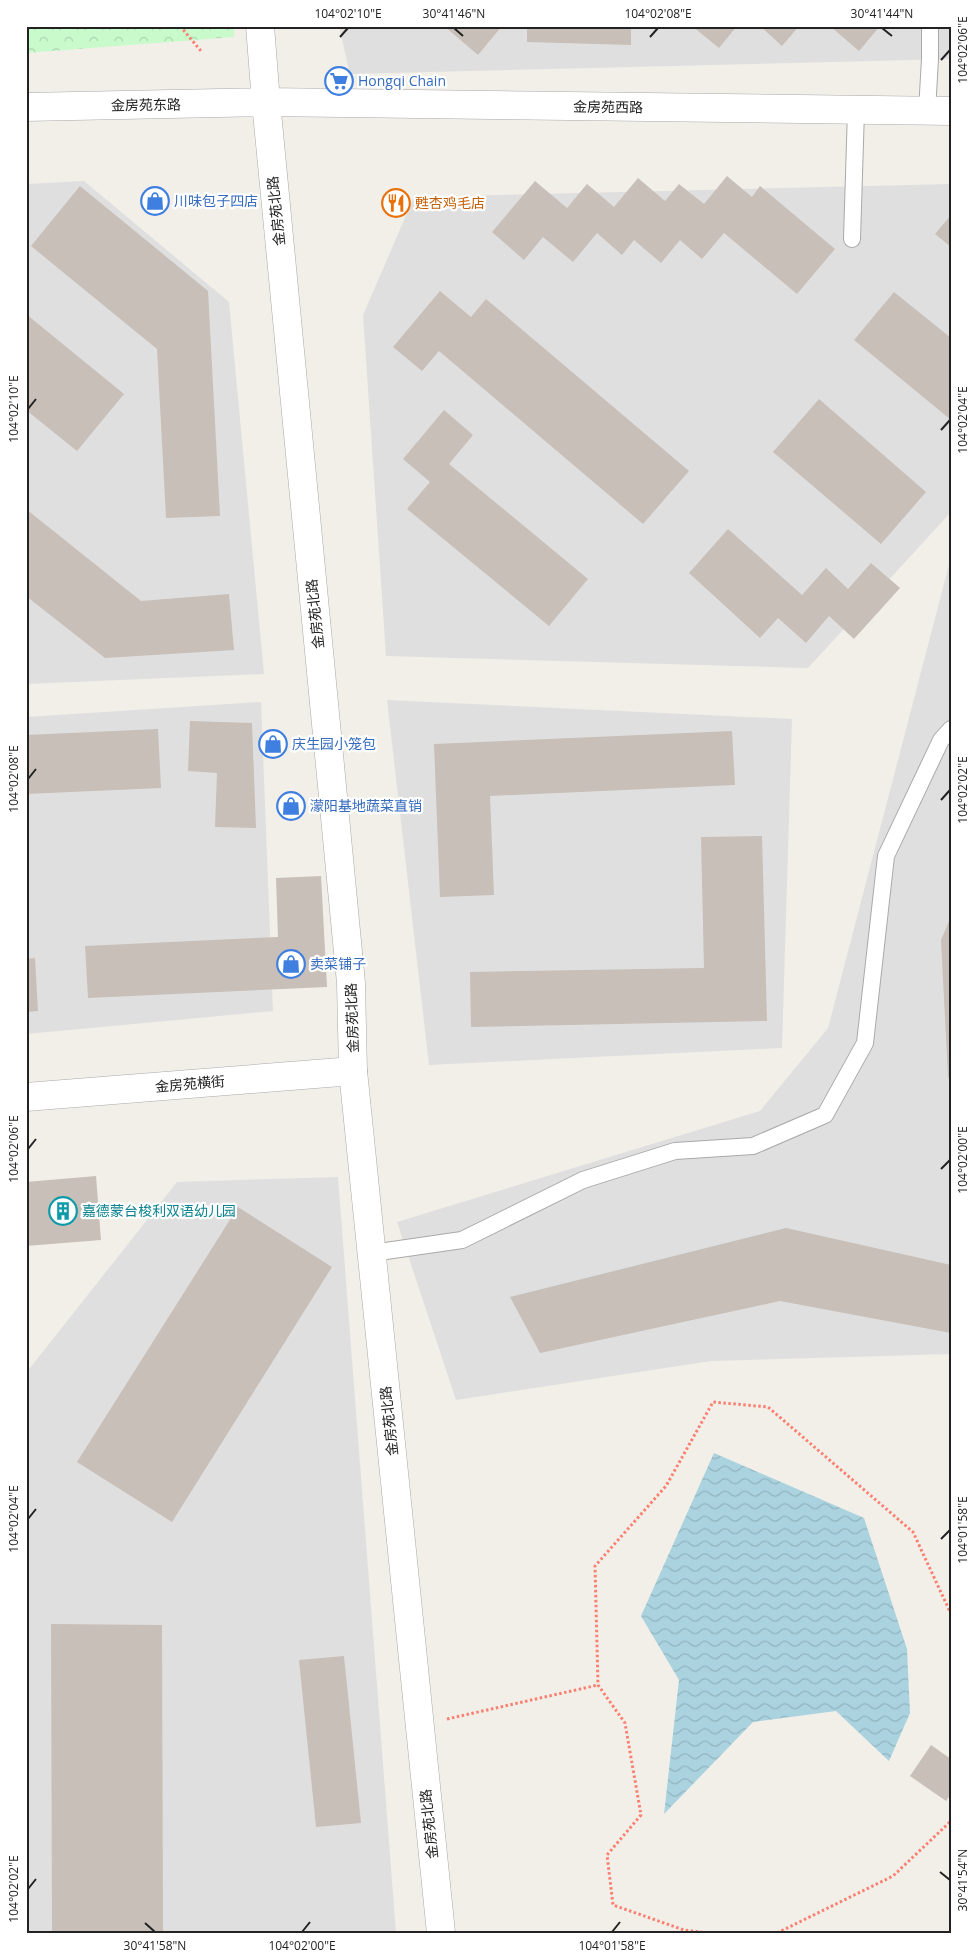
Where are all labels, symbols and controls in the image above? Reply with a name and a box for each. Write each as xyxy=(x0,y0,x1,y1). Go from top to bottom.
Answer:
text: 104°02'10"E xyxy=(314,5,382,22)
text: 30°41'46"N xyxy=(423,5,485,22)
text: 104°02'08"E xyxy=(624,5,692,22)
text: 30°41'44"N xyxy=(851,5,913,22)
text: 104°02'06"E xyxy=(954,16,971,84)
supermarket icon: Hongqi Chain xyxy=(324,66,354,96)
place label: Hongqi Chain xyxy=(358,71,446,90)
street label: 金房苑东路 xyxy=(111,94,181,115)
street label: 金房苑西路 xyxy=(573,96,643,117)
street label: 金房苑北路 xyxy=(262,175,289,247)
shop icon: 川味包子四店 xyxy=(140,186,170,216)
restaurant icon: 甦杏鸡毛店 xyxy=(381,188,411,218)
place label: 川味包子四店 xyxy=(174,191,258,210)
place label: 甦杏鸡毛店 xyxy=(415,193,485,212)
text: 104°02'10"E xyxy=(5,375,22,443)
text: 104°02'04"E xyxy=(954,386,971,454)
street label: 金房苑北路 xyxy=(301,578,328,650)
shop icon: 庆生园小笼包 xyxy=(258,729,288,759)
place label: 庆生园小笼包 xyxy=(292,734,376,753)
text: 104°02'08"E xyxy=(5,745,22,813)
text: 104°02'02"E xyxy=(954,756,971,824)
shop icon: 濛阳基地蔬菜直销 xyxy=(276,791,306,821)
place label: 濛阳基地蔬菜直销 xyxy=(310,796,422,815)
shop icon: 卖菜铺子 xyxy=(276,949,306,979)
place label: 卖菜铺子 xyxy=(310,954,366,973)
street label: 金房苑北路 xyxy=(341,983,362,1053)
street label: 金房苑横街 xyxy=(154,1071,226,1096)
text: 104°02'06"E xyxy=(5,1115,22,1183)
text: 104°02'00"E xyxy=(954,1126,971,1194)
building icon: 嘉德蒙台梭利双语幼儿园 xyxy=(48,1196,78,1226)
place label: 嘉德蒙台梭利双语幼儿园 xyxy=(82,1201,236,1220)
street label: 金房苑北路 xyxy=(375,1385,402,1457)
text: 104°02'04"E xyxy=(5,1485,22,1553)
text: 104°01'58"E xyxy=(954,1496,971,1564)
street label: 金房苑北路 xyxy=(415,1788,442,1860)
text: 30°41'54"N xyxy=(954,1849,971,1911)
text: 104°02'02"E xyxy=(5,1855,22,1923)
text: 30°41'58"N xyxy=(124,1937,186,1954)
text: 104°02'00"E xyxy=(268,1937,336,1954)
text: 104°01'58"E xyxy=(578,1937,646,1954)

